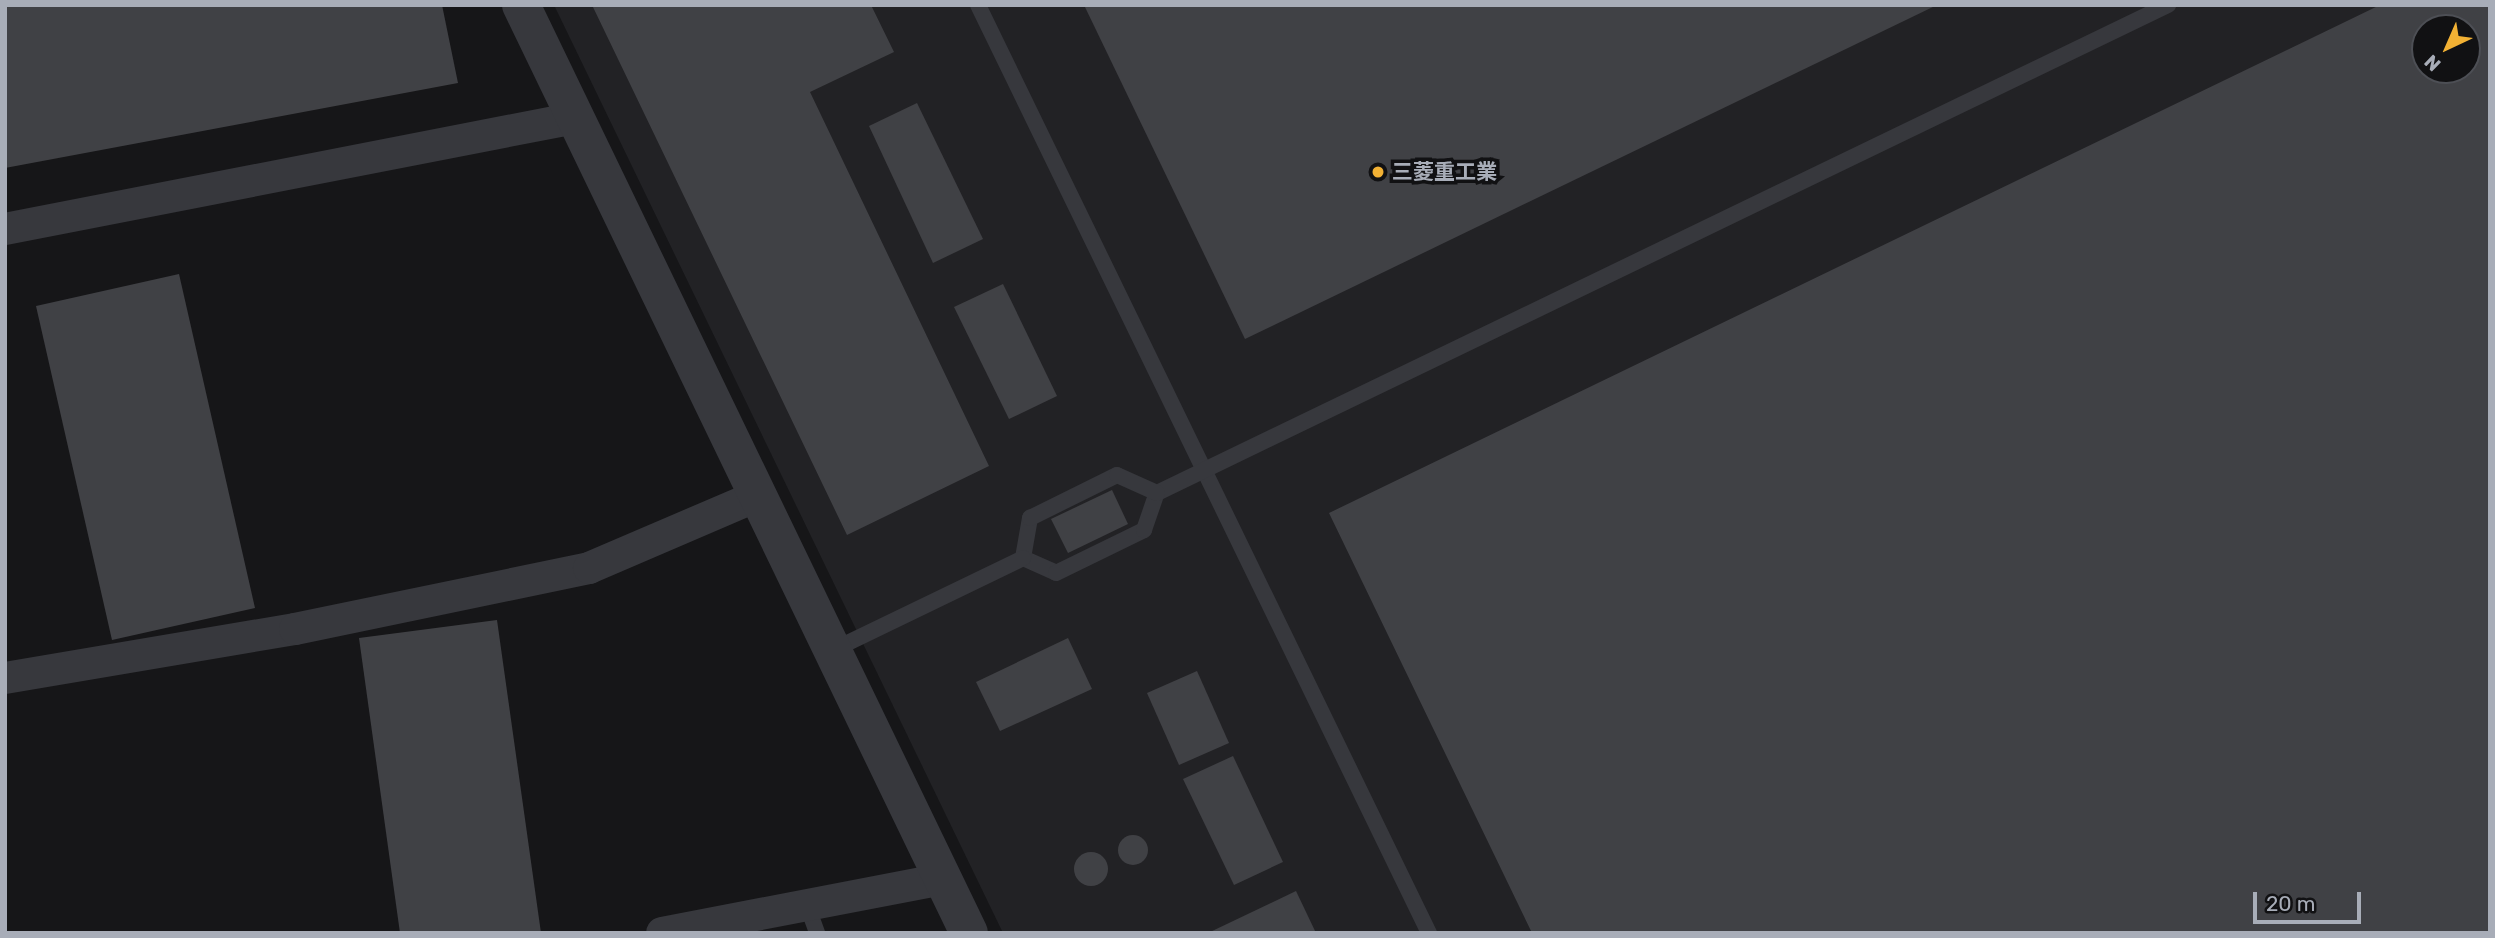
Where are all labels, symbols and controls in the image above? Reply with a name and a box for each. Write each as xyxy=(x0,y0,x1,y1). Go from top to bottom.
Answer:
north arrow xyxy=(2411,14,2481,84)
text: N xyxy=(2420,50,2445,76)
place label: 三菱重工業 xyxy=(1392,159,1497,185)
marker: 三菱重工業 xyxy=(1370,164,1386,180)
scale bar xyxy=(2257,878,2366,922)
text: 20 m xyxy=(2266,891,2315,916)

